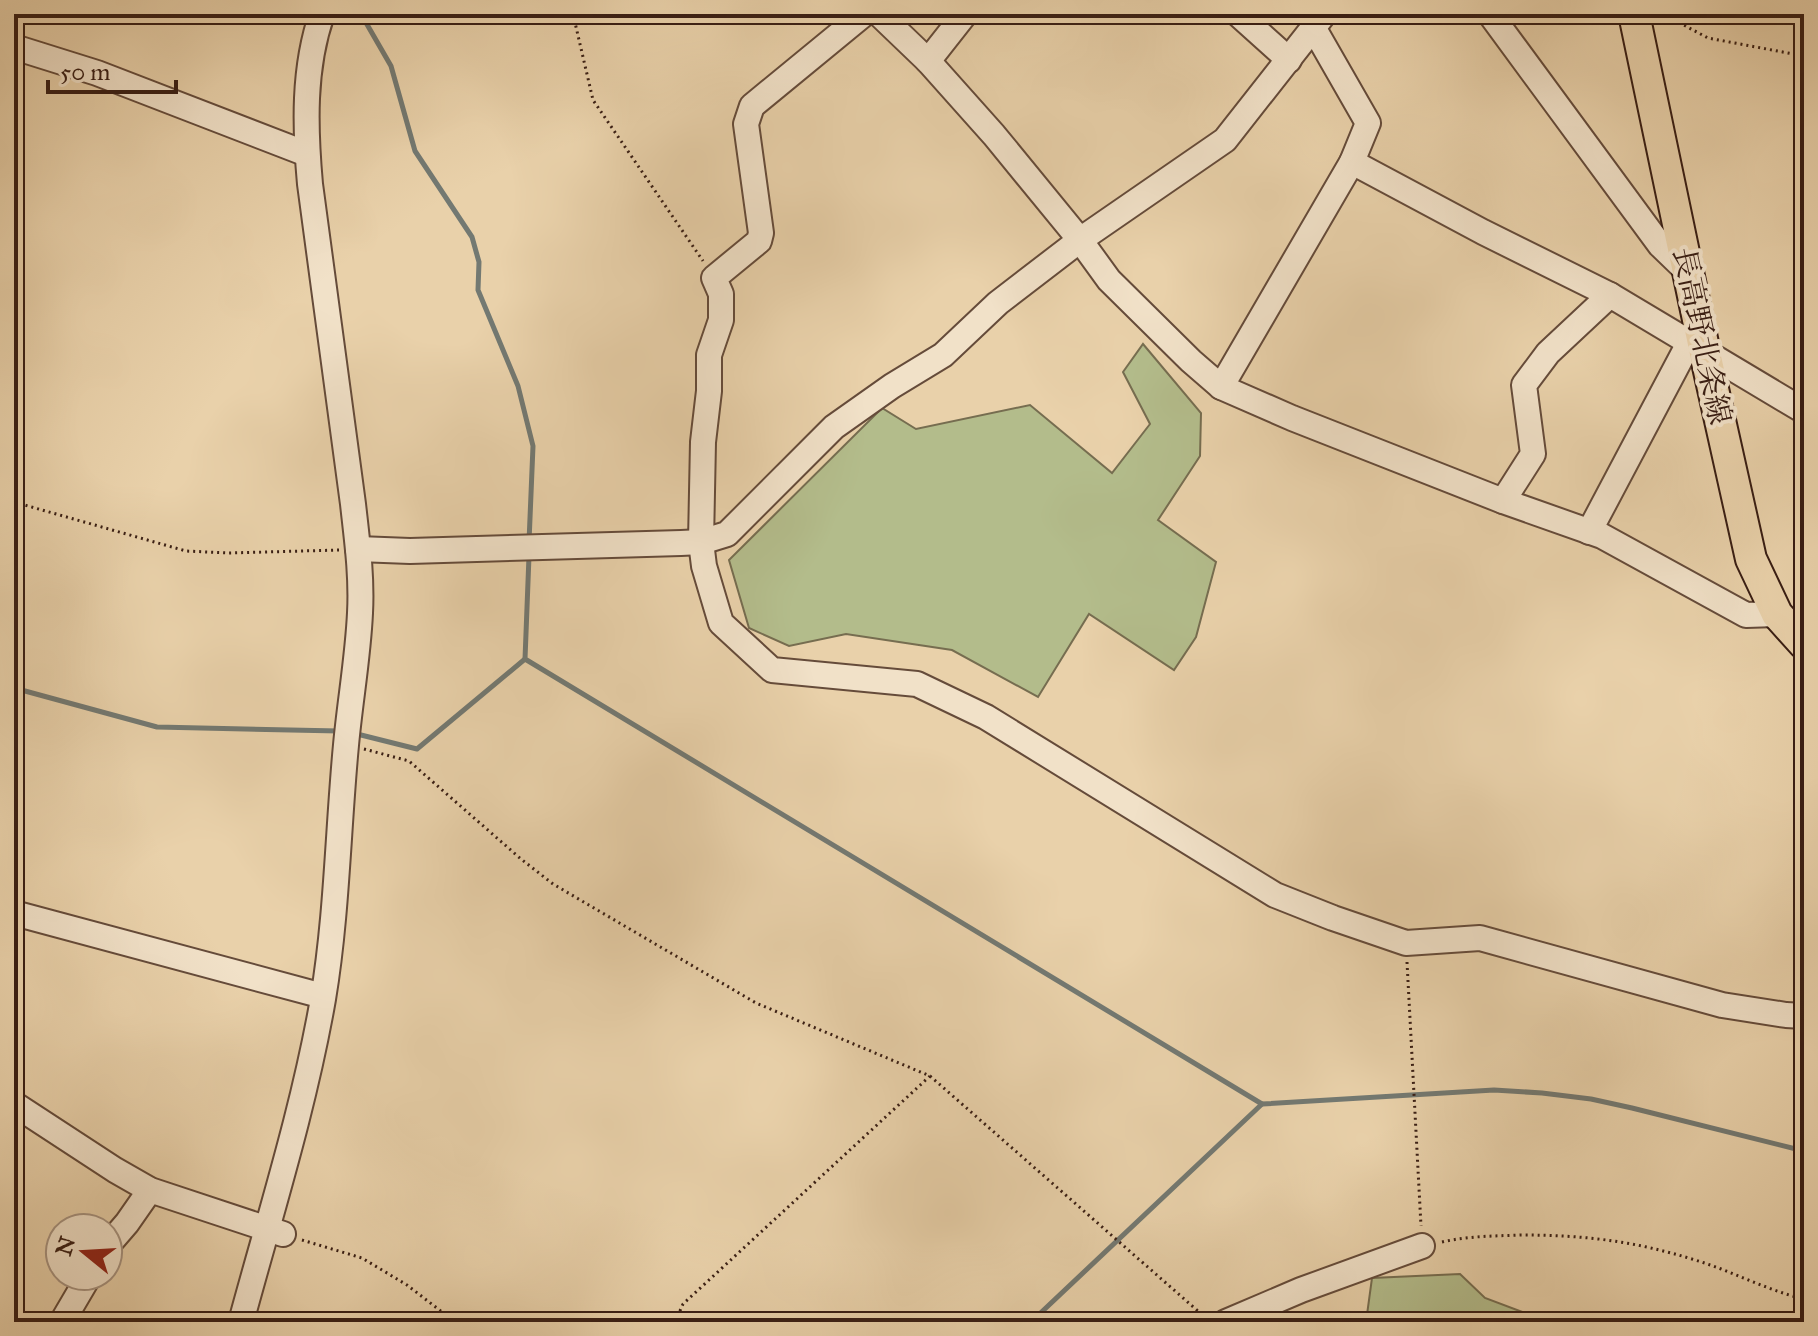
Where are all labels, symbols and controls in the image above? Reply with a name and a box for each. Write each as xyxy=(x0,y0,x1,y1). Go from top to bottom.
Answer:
scale bar xyxy=(48,44,176,94)
text: 50 m xyxy=(60,57,110,87)
street label: 長高野北条線 xyxy=(1666,244,1738,428)
north arrow xyxy=(44,1212,124,1292)
text: N xyxy=(50,1233,81,1259)

